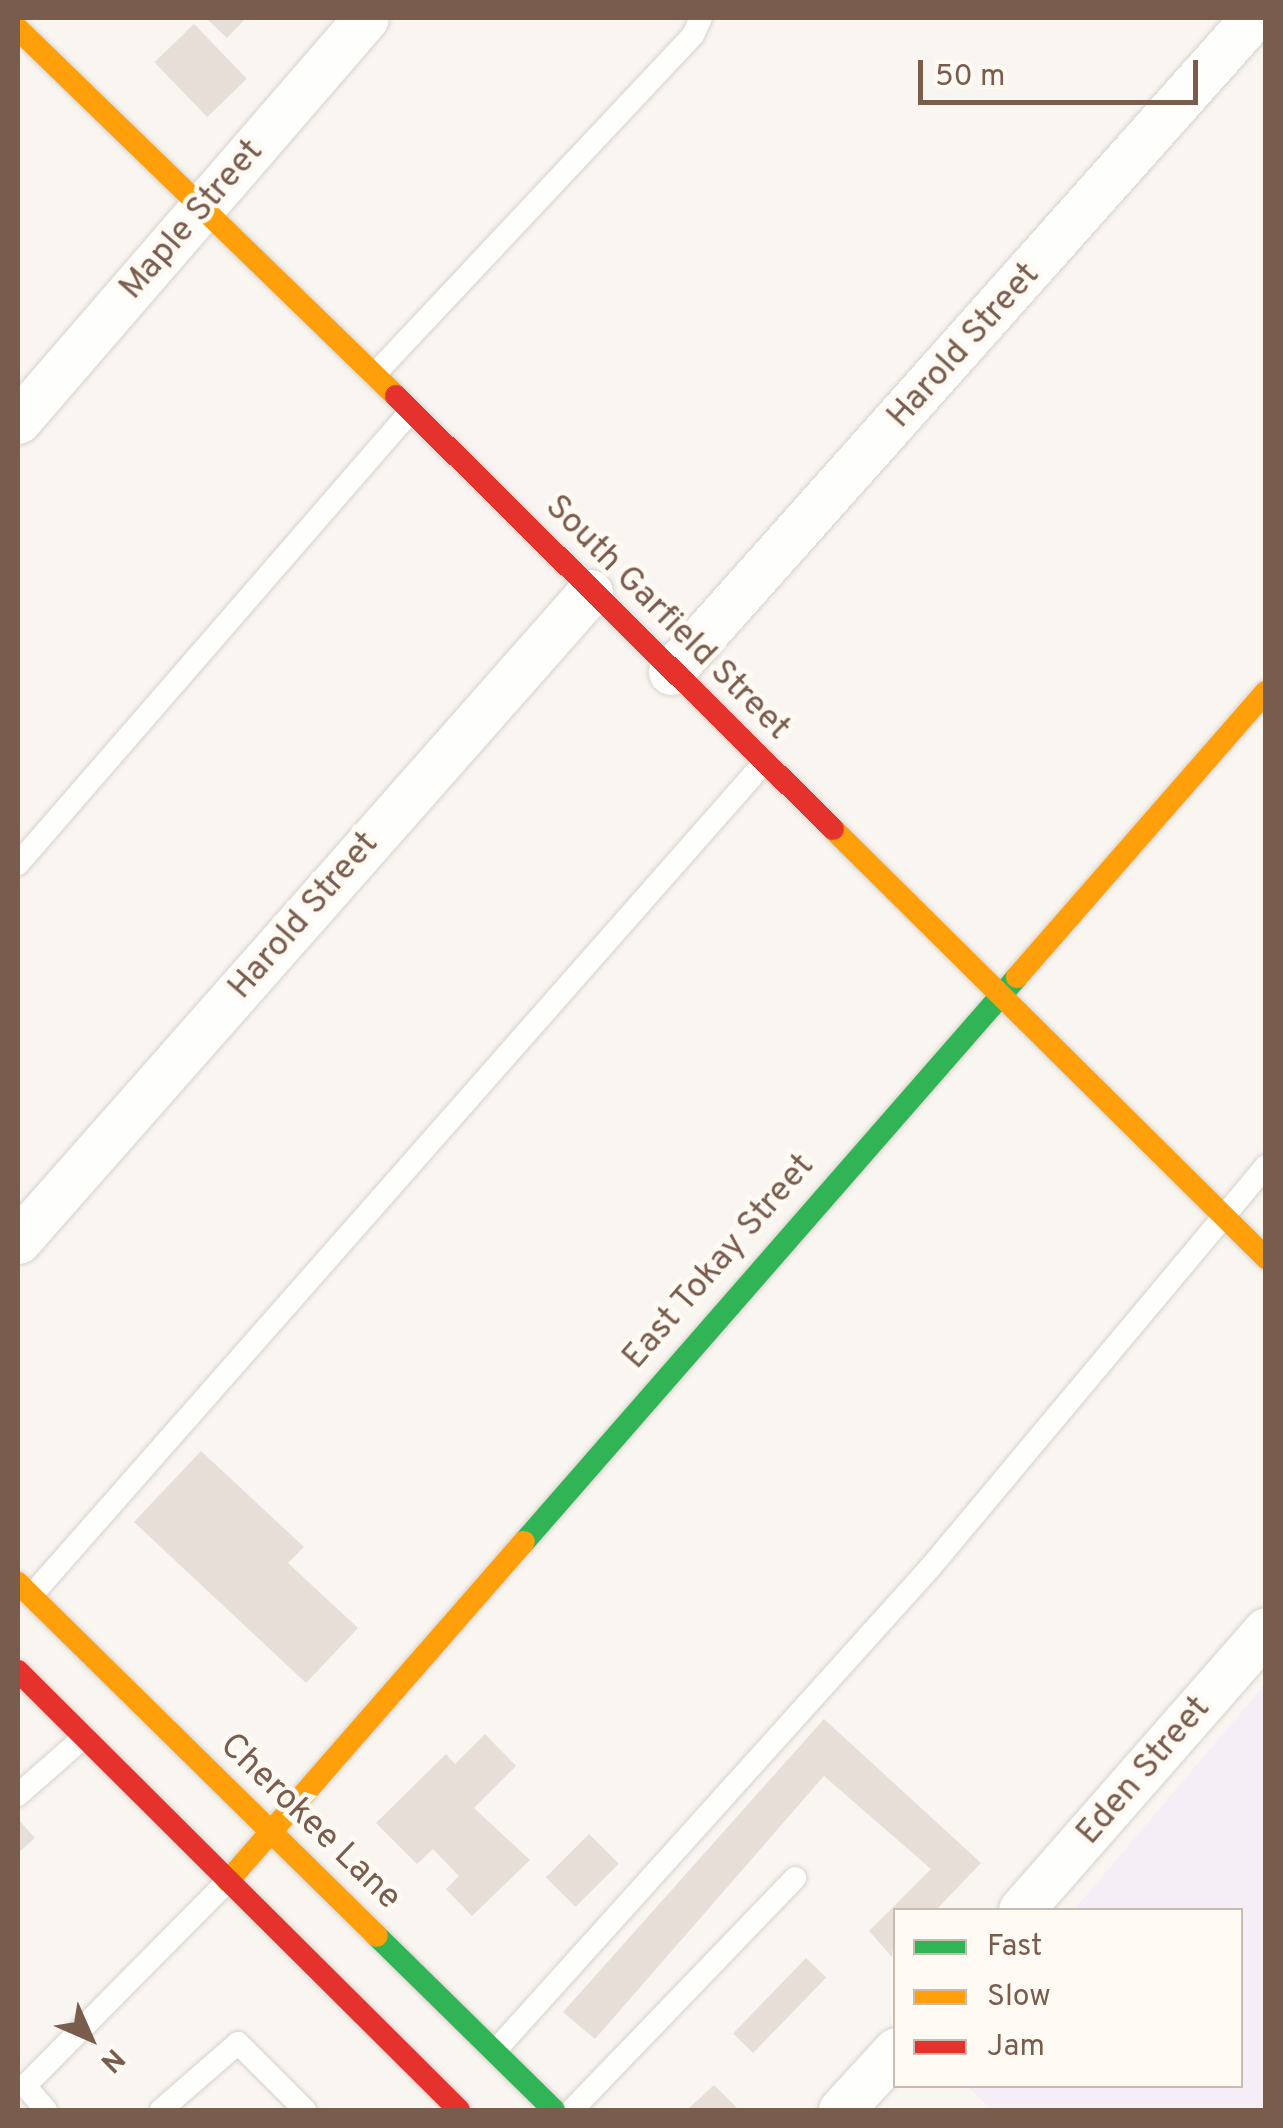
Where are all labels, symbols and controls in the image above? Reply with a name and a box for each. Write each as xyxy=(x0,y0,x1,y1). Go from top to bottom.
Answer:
scale bar xyxy=(923,40,1203,102)
text: 50 m xyxy=(935,59,1005,96)
street label: Maple Street xyxy=(111,131,273,309)
street label: Harold Street xyxy=(879,255,1049,437)
street label: South Garfield Street xyxy=(536,487,798,749)
street label: Harold Street xyxy=(220,824,388,1008)
street label: East Tokay Street xyxy=(614,1145,824,1379)
street label: Eden Street xyxy=(1068,1688,1220,1854)
street label: Cherokee Lane xyxy=(211,1725,409,1919)
legend xyxy=(893,1908,1243,2088)
text: Fast xyxy=(987,1929,1042,1966)
text: Slow xyxy=(987,1979,1051,2016)
north arrow xyxy=(40,1988,140,2088)
text: Jam xyxy=(987,2029,1045,2066)
text: N xyxy=(91,2039,131,2079)

